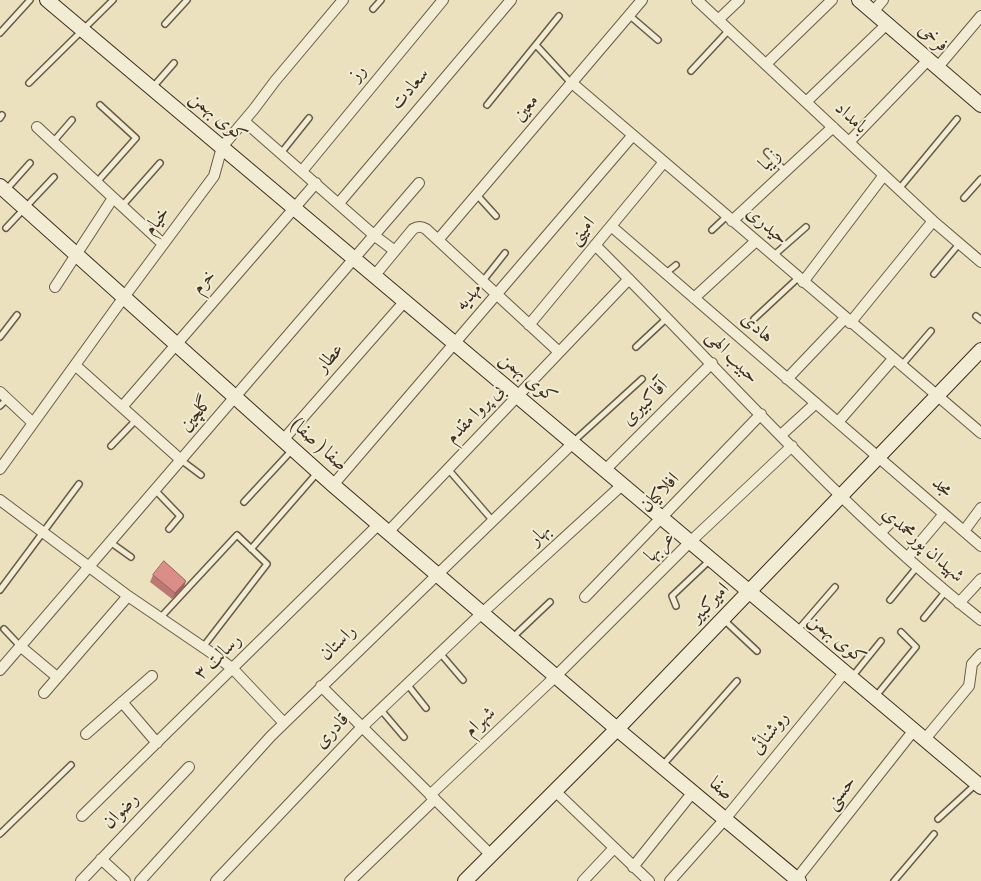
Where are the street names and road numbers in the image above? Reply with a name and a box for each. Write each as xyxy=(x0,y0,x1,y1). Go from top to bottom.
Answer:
street label: فرخی xyxy=(912,20,952,58)
street label: رز xyxy=(345,61,373,87)
street label: سعادت xyxy=(387,64,435,116)
street label: کوی بهمن xyxy=(184,87,250,149)
street label: معین xyxy=(509,91,545,127)
street label: بامداد xyxy=(829,98,871,140)
street label: زیبا xyxy=(755,145,787,177)
street label: خیام xyxy=(140,203,176,241)
street label: حیدری xyxy=(740,203,792,251)
street label: امینی xyxy=(565,213,601,251)
street label: خرم xyxy=(188,266,222,300)
street label: مهدیه xyxy=(452,279,488,317)
street label: هادی xyxy=(735,309,777,349)
street label: حبیب الهی xyxy=(700,326,762,390)
street label: عطار xyxy=(312,340,350,378)
street label: کوی بهمن xyxy=(494,348,560,410)
street label: آقاکبیری xyxy=(618,376,674,432)
street label: بی پروا مقدم xyxy=(442,380,510,450)
street label: گلچین xyxy=(175,393,219,437)
street label: صفا ( صفا) xyxy=(285,415,351,477)
street label: افلاکیان xyxy=(636,469,686,519)
street label: مجد xyxy=(926,473,956,503)
street label: شهیدان پورمحمدی xyxy=(876,503,968,589)
street label: بهار xyxy=(525,520,557,552)
street label: عربها xyxy=(641,528,681,568)
street label: امیرکبیر xyxy=(687,579,735,629)
street label: کوی بهمن xyxy=(803,609,869,671)
street label: راستان xyxy=(316,621,362,667)
street label: رسالت ۳ xyxy=(190,630,248,686)
street label: شهرام xyxy=(461,703,501,743)
street label: روشنائی xyxy=(747,708,795,760)
street label: قادری xyxy=(311,709,355,755)
street label: حسنی xyxy=(822,772,862,816)
street label: صفا xyxy=(703,773,737,807)
street label: رضوان xyxy=(99,789,145,835)

